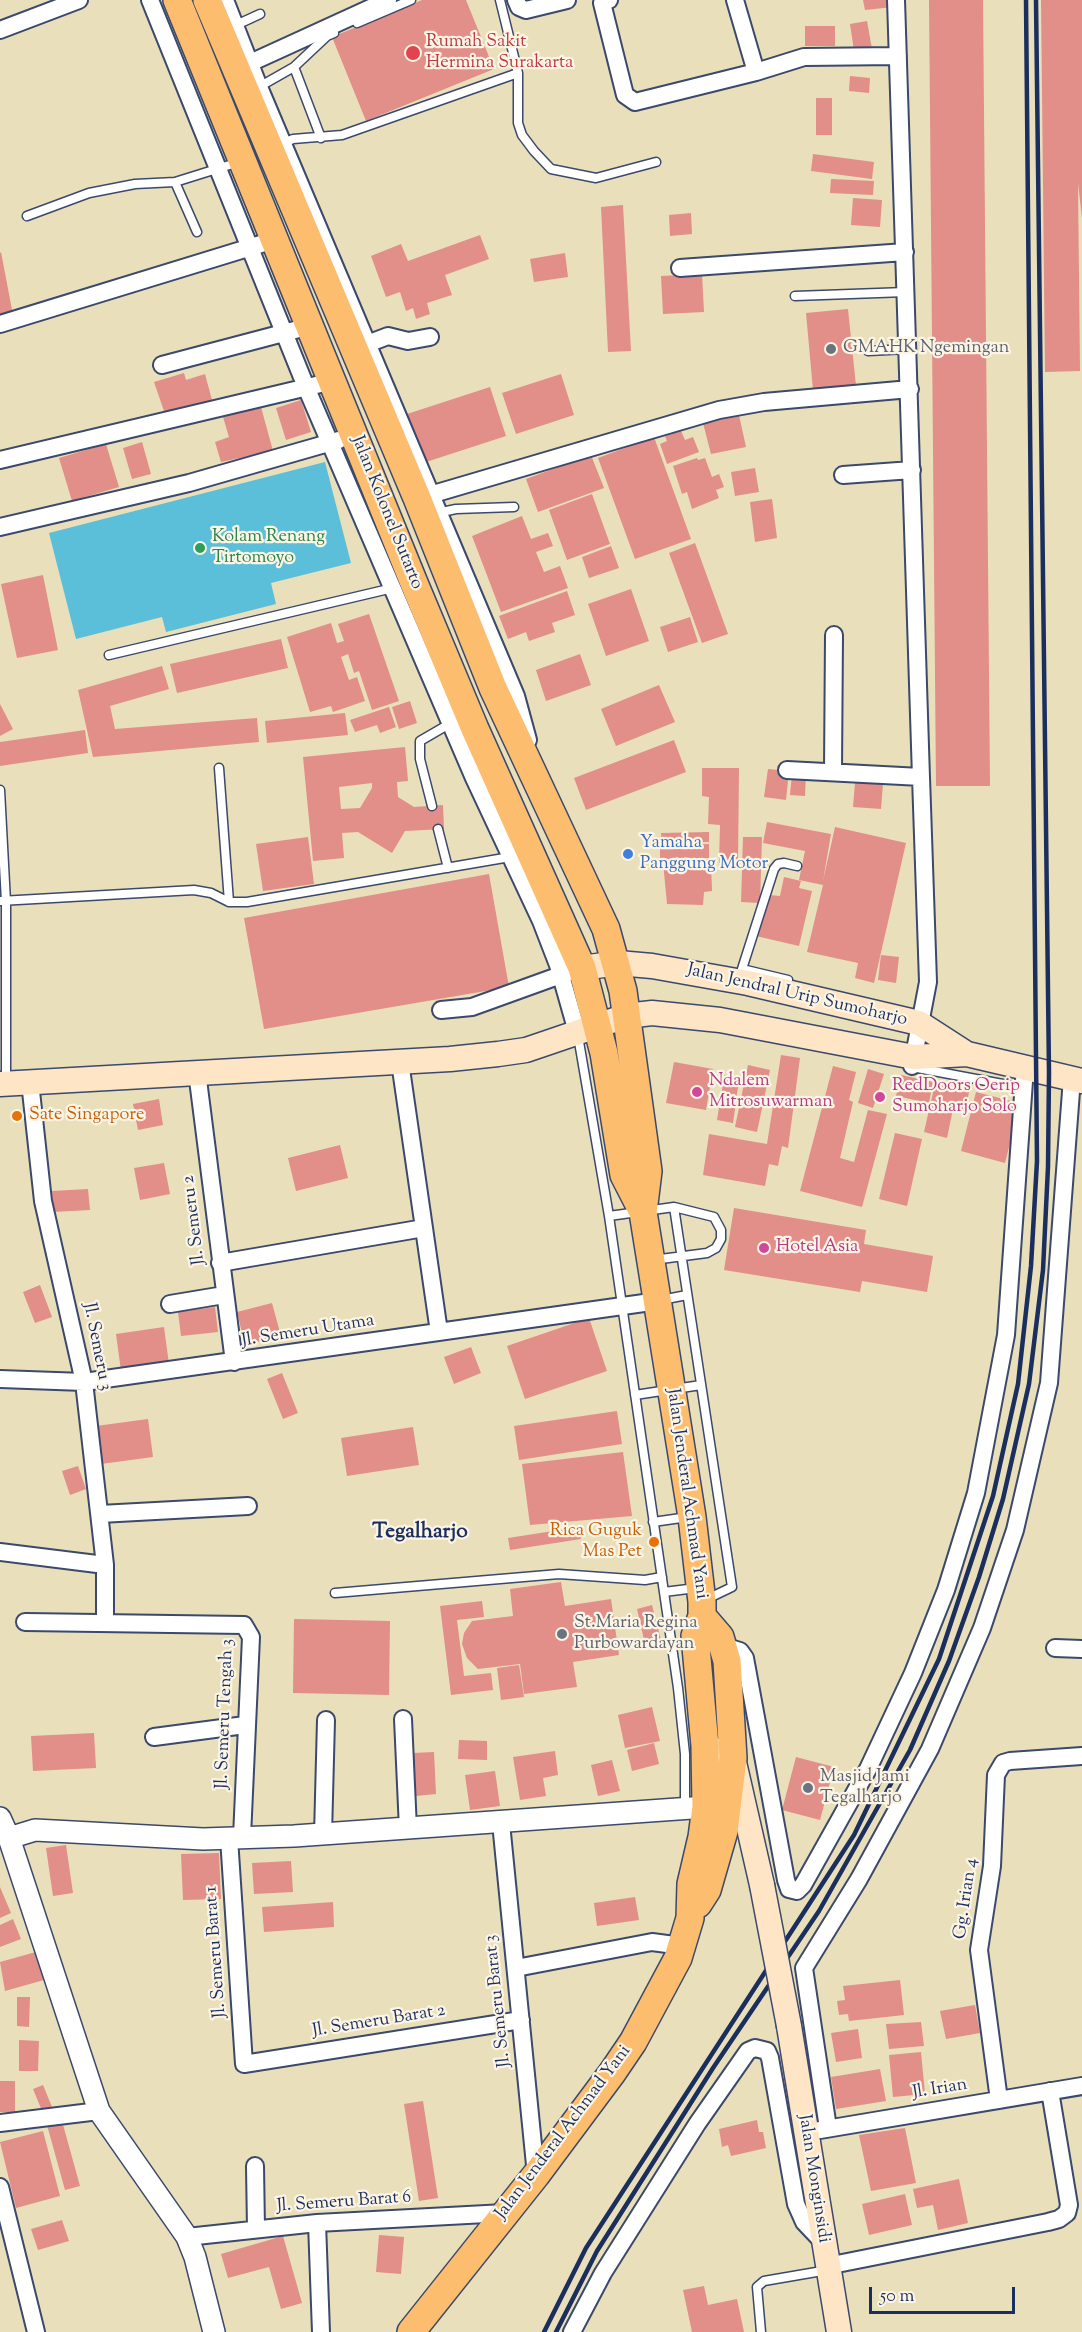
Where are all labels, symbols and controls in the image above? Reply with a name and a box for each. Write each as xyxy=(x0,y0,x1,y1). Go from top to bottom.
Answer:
place label: Rumah Sakit Hermina Surakarta xyxy=(426,32,573,74)
marker: Rumah Sakit Hermina Surakarta xyxy=(404,44,422,62)
place label: GMAHK Ngemingan xyxy=(843,338,1009,360)
marker: GMAHK Ngemingan xyxy=(824,342,838,356)
street label: Jalan Kolonel Sutarto xyxy=(345,433,427,593)
place label: Kolam Renang Tirtomoyo xyxy=(212,527,325,570)
marker: Kolam Renang Tirtomoyo xyxy=(193,541,207,555)
place label: Yamaha Panggung Motor xyxy=(640,833,768,876)
marker: Yamaha Panggung Motor xyxy=(621,847,635,861)
street label: Jalan Jendral Urip Sumoharjo xyxy=(685,960,909,1032)
place label: Ndalem Mitrosuwarman xyxy=(709,1071,833,1114)
place label: RedDoors Oerip Sumoharjo Solo xyxy=(892,1076,1020,1118)
marker: Ndalem Mitrosuwarman xyxy=(690,1085,704,1099)
marker: RedDoors Oerip Sumoharjo Solo xyxy=(873,1090,887,1104)
place label: Sate Singapore xyxy=(29,1105,144,1127)
marker: Sate Singapore xyxy=(10,1109,24,1123)
street label: Jl. Semeru 2 xyxy=(179,1174,211,1266)
place label: Hotel Asia xyxy=(776,1237,858,1259)
marker: Hotel Asia xyxy=(757,1241,771,1255)
street label: Jl. Semeru 3 xyxy=(77,1301,115,1393)
street label: Jl. Semeru Utama xyxy=(240,1311,376,1353)
street label: Jalan Jenderal Achmad Yani xyxy=(661,1387,711,1601)
district label: Tegalharjo xyxy=(372,1520,468,1546)
place label: Rica Guguk Mas Pet xyxy=(550,1521,642,1564)
marker: Rica Guguk Mas Pet xyxy=(647,1535,661,1549)
place label: St.Maria Regina Purbowardayan xyxy=(574,1613,698,1656)
marker: St.Maria Regina Purbowardayan xyxy=(555,1627,569,1641)
street label: Jl. Semeru Tengah 3 xyxy=(213,1638,239,1790)
place label: Masjid Jami Tegalharjo xyxy=(820,1767,910,1810)
marker: Masjid Jami Tegalharjo xyxy=(801,1781,815,1795)
street label: Gg. Irian 4 xyxy=(951,1857,983,1941)
street label: Jl. Semeru Barat 1 xyxy=(202,1885,232,2019)
street label: Jl. Semeru Barat 3 xyxy=(481,1934,517,2068)
street label: Jl. Semeru Barat 2 xyxy=(311,2001,447,2043)
street label: Jalan Jenderal Achmad Yani xyxy=(491,2042,637,2224)
street label: Jl. Irian xyxy=(911,2075,969,2105)
street label: Jalan Monginsidi xyxy=(792,2113,834,2245)
street label: Jl. Semeru Barat 6 xyxy=(276,2188,412,2218)
scale bar xyxy=(872,2275,1018,2313)
text: 50 m xyxy=(880,2284,914,2310)

